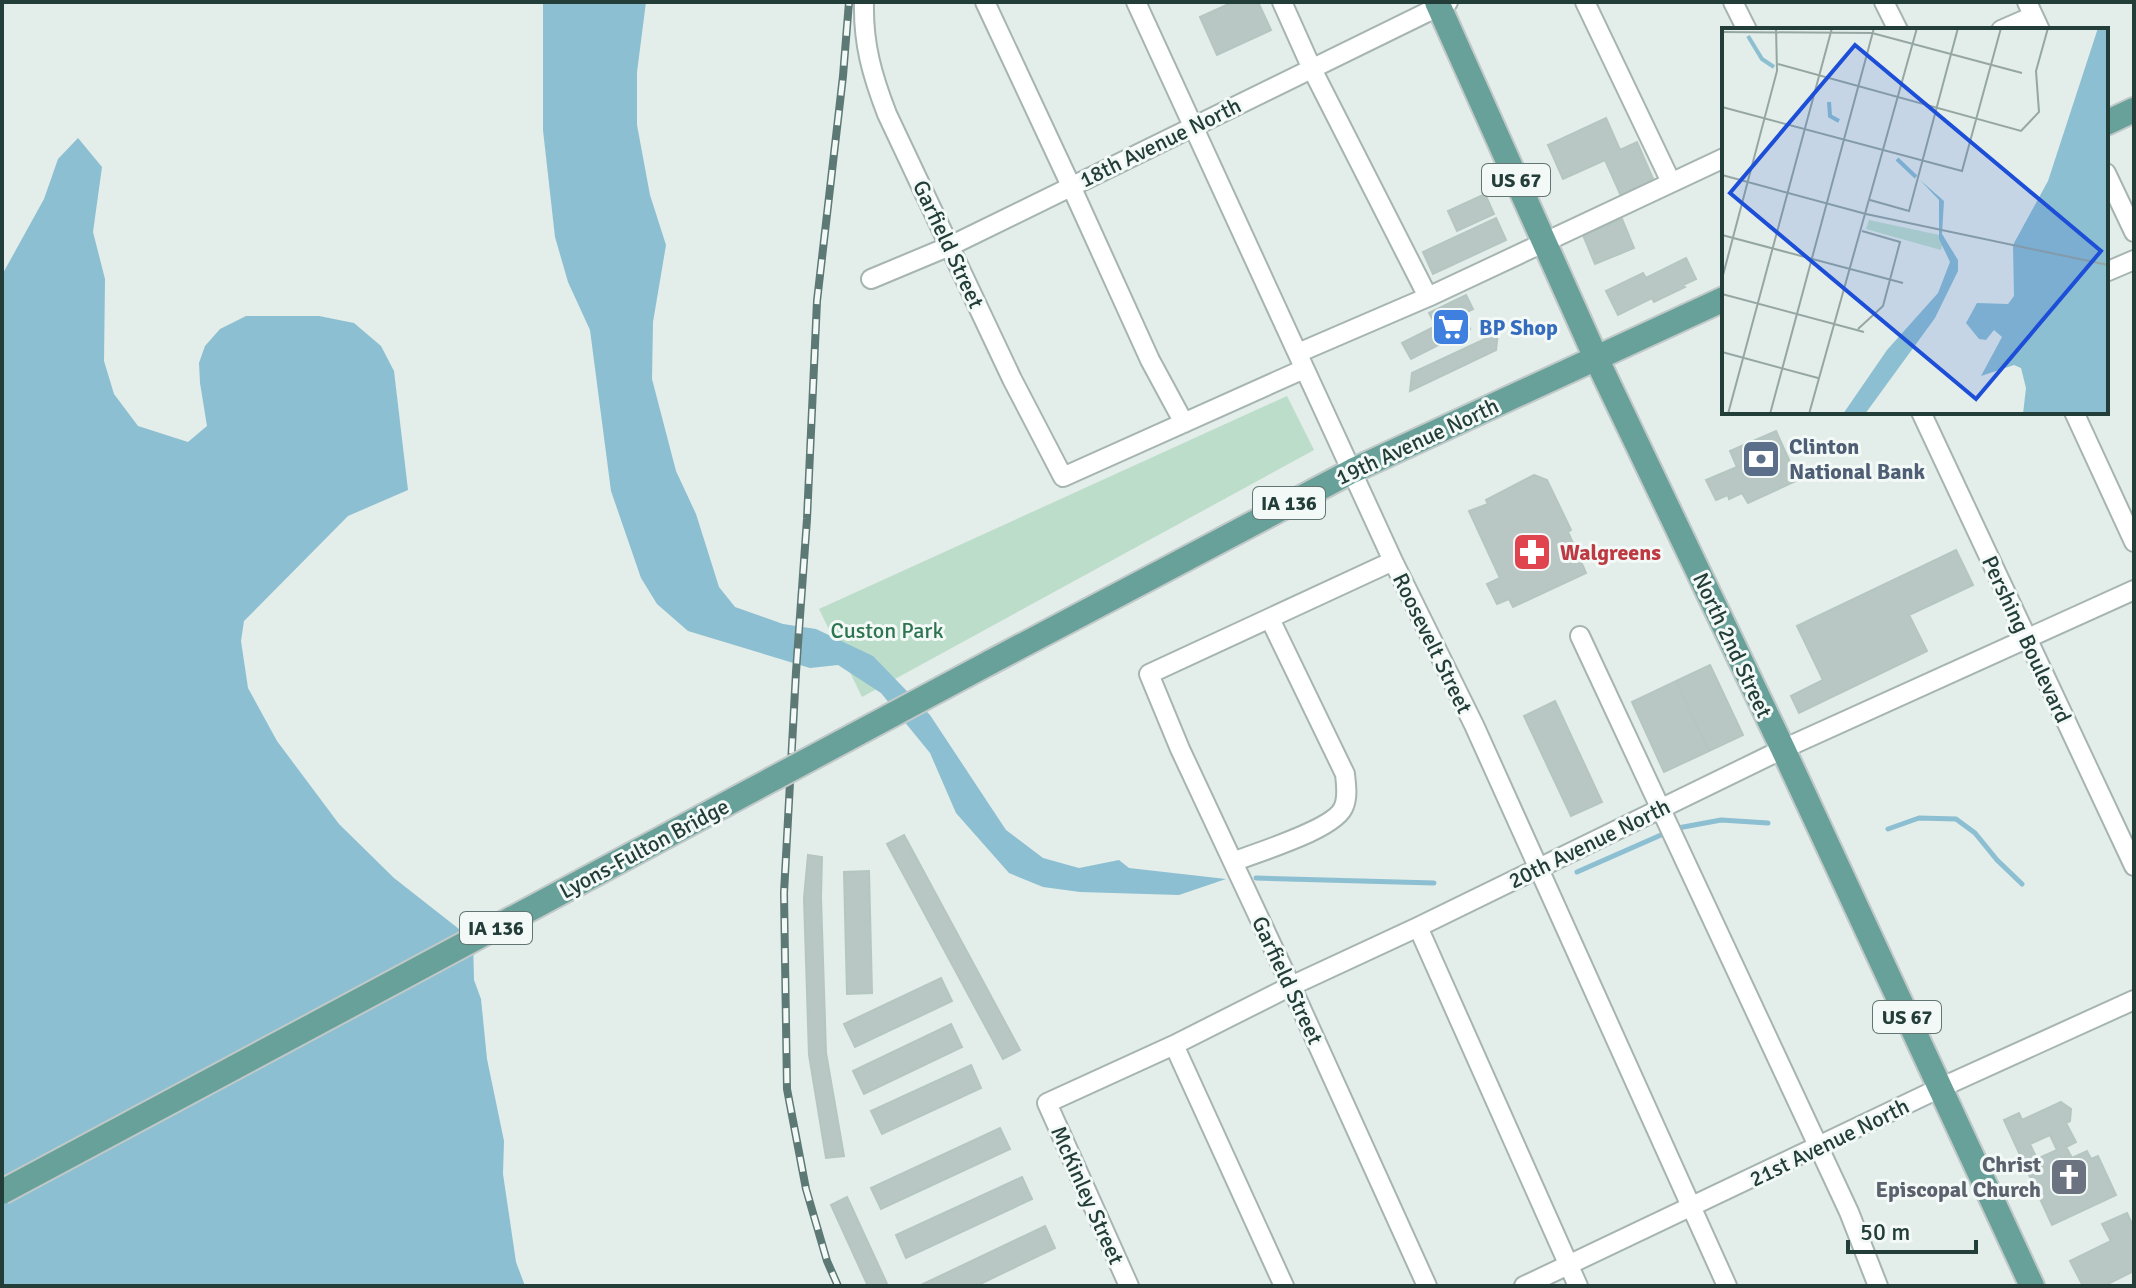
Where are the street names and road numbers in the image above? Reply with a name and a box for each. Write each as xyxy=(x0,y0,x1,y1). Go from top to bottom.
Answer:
street label: 18th Avenue North xyxy=(1075,92,1245,193)
road number: US 67 xyxy=(1482,164,1550,196)
street label: Garfield Street xyxy=(907,176,990,313)
street label: 19th Avenue North xyxy=(1331,392,1503,491)
road number: IA 136 xyxy=(1253,487,1325,519)
street label: Pershing Boulevard xyxy=(1976,551,2077,727)
street label: North 2nd Street xyxy=(1687,568,1778,722)
street label: Roosevelt Street xyxy=(1387,569,1478,718)
street label: Lyons-Fulton Bridge xyxy=(555,792,733,904)
street label: 20th Avenue North xyxy=(1504,793,1674,894)
road number: IA 136 xyxy=(460,912,532,944)
street label: Garfield Street xyxy=(1246,912,1329,1049)
road number: US 67 xyxy=(1873,1001,1941,1033)
street label: 21st Avenue North xyxy=(1745,1092,1913,1193)
street label: McKinley Street xyxy=(1045,1122,1130,1269)

